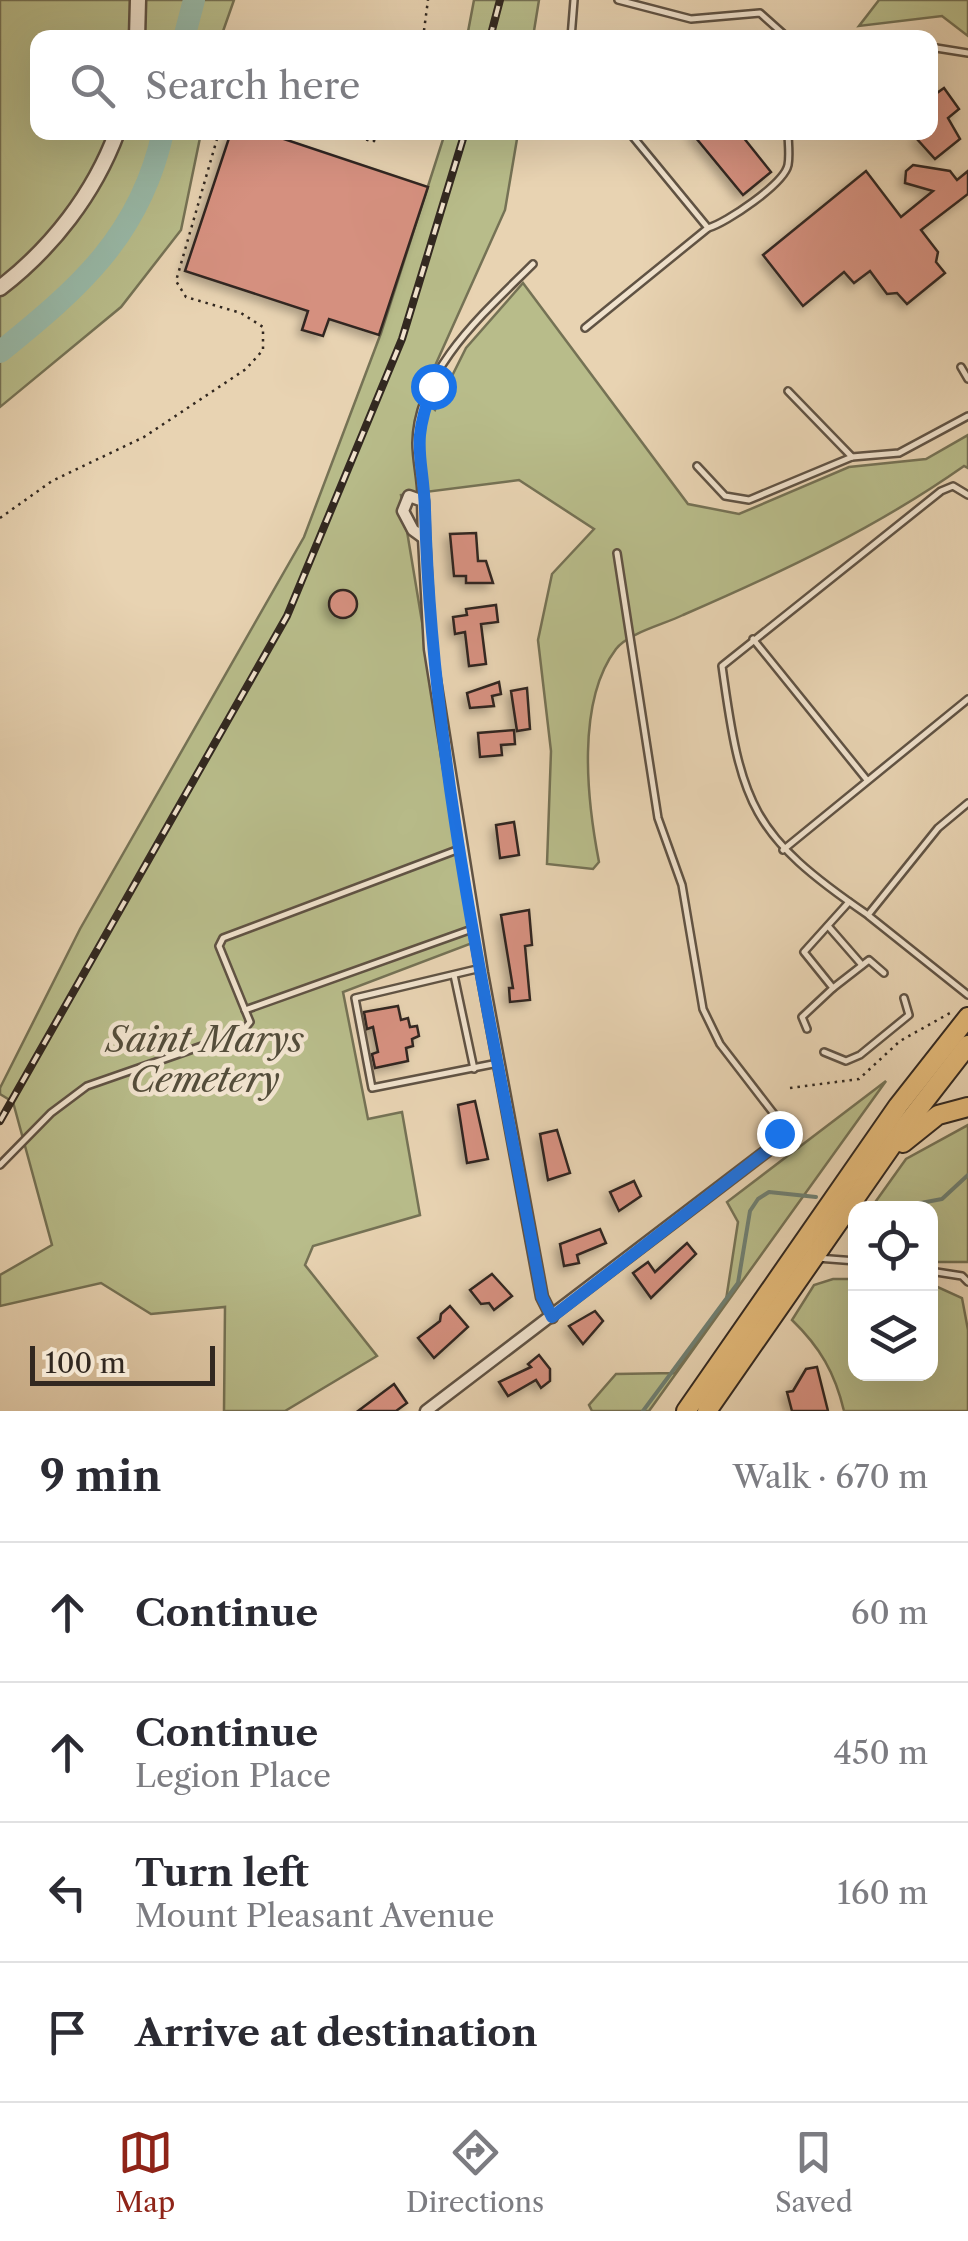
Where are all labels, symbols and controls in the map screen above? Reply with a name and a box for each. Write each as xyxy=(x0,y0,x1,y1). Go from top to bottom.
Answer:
search box xyxy=(30,30,938,140)
icon: search xyxy=(65,58,120,113)
text: Search here xyxy=(145,62,360,109)
route start xyxy=(411,364,457,410)
park label: Saint Marys Cemetery xyxy=(104,1018,304,1101)
route end xyxy=(757,1111,803,1157)
map controls xyxy=(848,1201,938,1381)
button: locate xyxy=(848,1201,938,1291)
button: layers xyxy=(848,1291,938,1381)
scale bar xyxy=(30,1341,215,1386)
text: 100 m xyxy=(45,1346,126,1380)
text: 9 min xyxy=(40,1450,161,1502)
text: Walk · 670 m xyxy=(733,1457,928,1496)
icon: ahead xyxy=(40,1585,95,1640)
text: Continue xyxy=(135,1589,318,1636)
text: 60 m xyxy=(851,1593,928,1632)
text: Continue xyxy=(135,1709,318,1756)
icon: ahead xyxy=(40,1725,95,1780)
text: 450 m xyxy=(834,1733,928,1772)
text: Legion Place xyxy=(135,1756,331,1795)
text: Turn left xyxy=(135,1849,309,1896)
icon: left xyxy=(40,1865,95,1920)
text: 160 m xyxy=(837,1873,928,1912)
text: Mount Pleasant Avenue xyxy=(135,1896,494,1935)
icon: arrive xyxy=(40,2005,95,2060)
text: Arrive at destination xyxy=(135,2009,538,2056)
tab: Map xyxy=(115,2125,175,2219)
tab: Directions xyxy=(406,2125,544,2219)
tab: Saved xyxy=(775,2125,853,2219)

